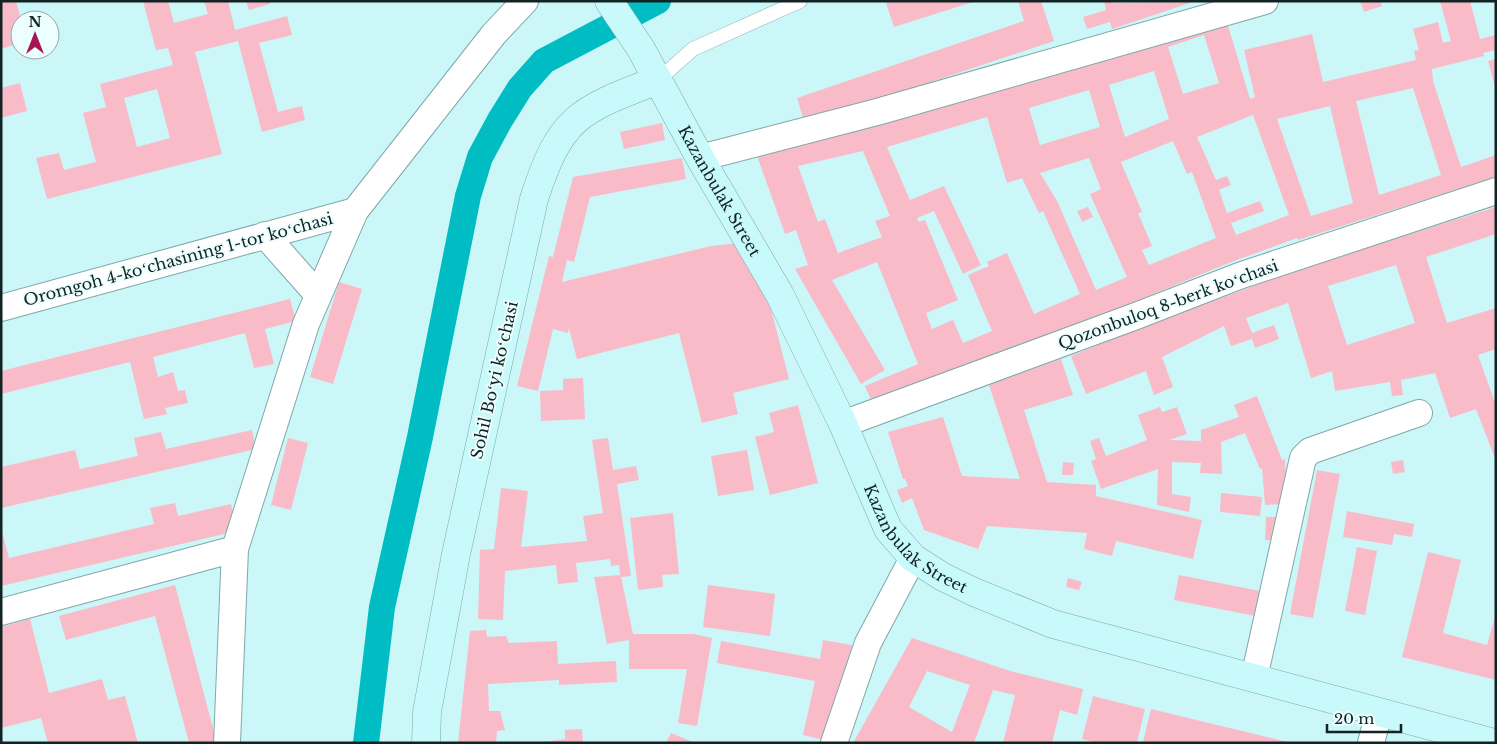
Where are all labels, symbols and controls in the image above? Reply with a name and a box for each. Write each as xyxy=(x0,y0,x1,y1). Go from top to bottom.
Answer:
north arrow xyxy=(10,10,60,60)
text: N xyxy=(28,13,42,31)
street label: Kazanbulak Street xyxy=(674,122,765,260)
street label: Oromgoh 4-koʻchasining 1-tor koʻchasi xyxy=(21,208,335,310)
street label: Qozonbuloq 8-berk koʻchasi xyxy=(1055,255,1281,353)
street label: Sohil Boʻyi koʻchasi xyxy=(466,298,522,461)
street label: Kazanbulak Street xyxy=(860,481,971,597)
scale bar xyxy=(1327,702,1401,734)
text: 20 m xyxy=(1334,709,1374,728)

